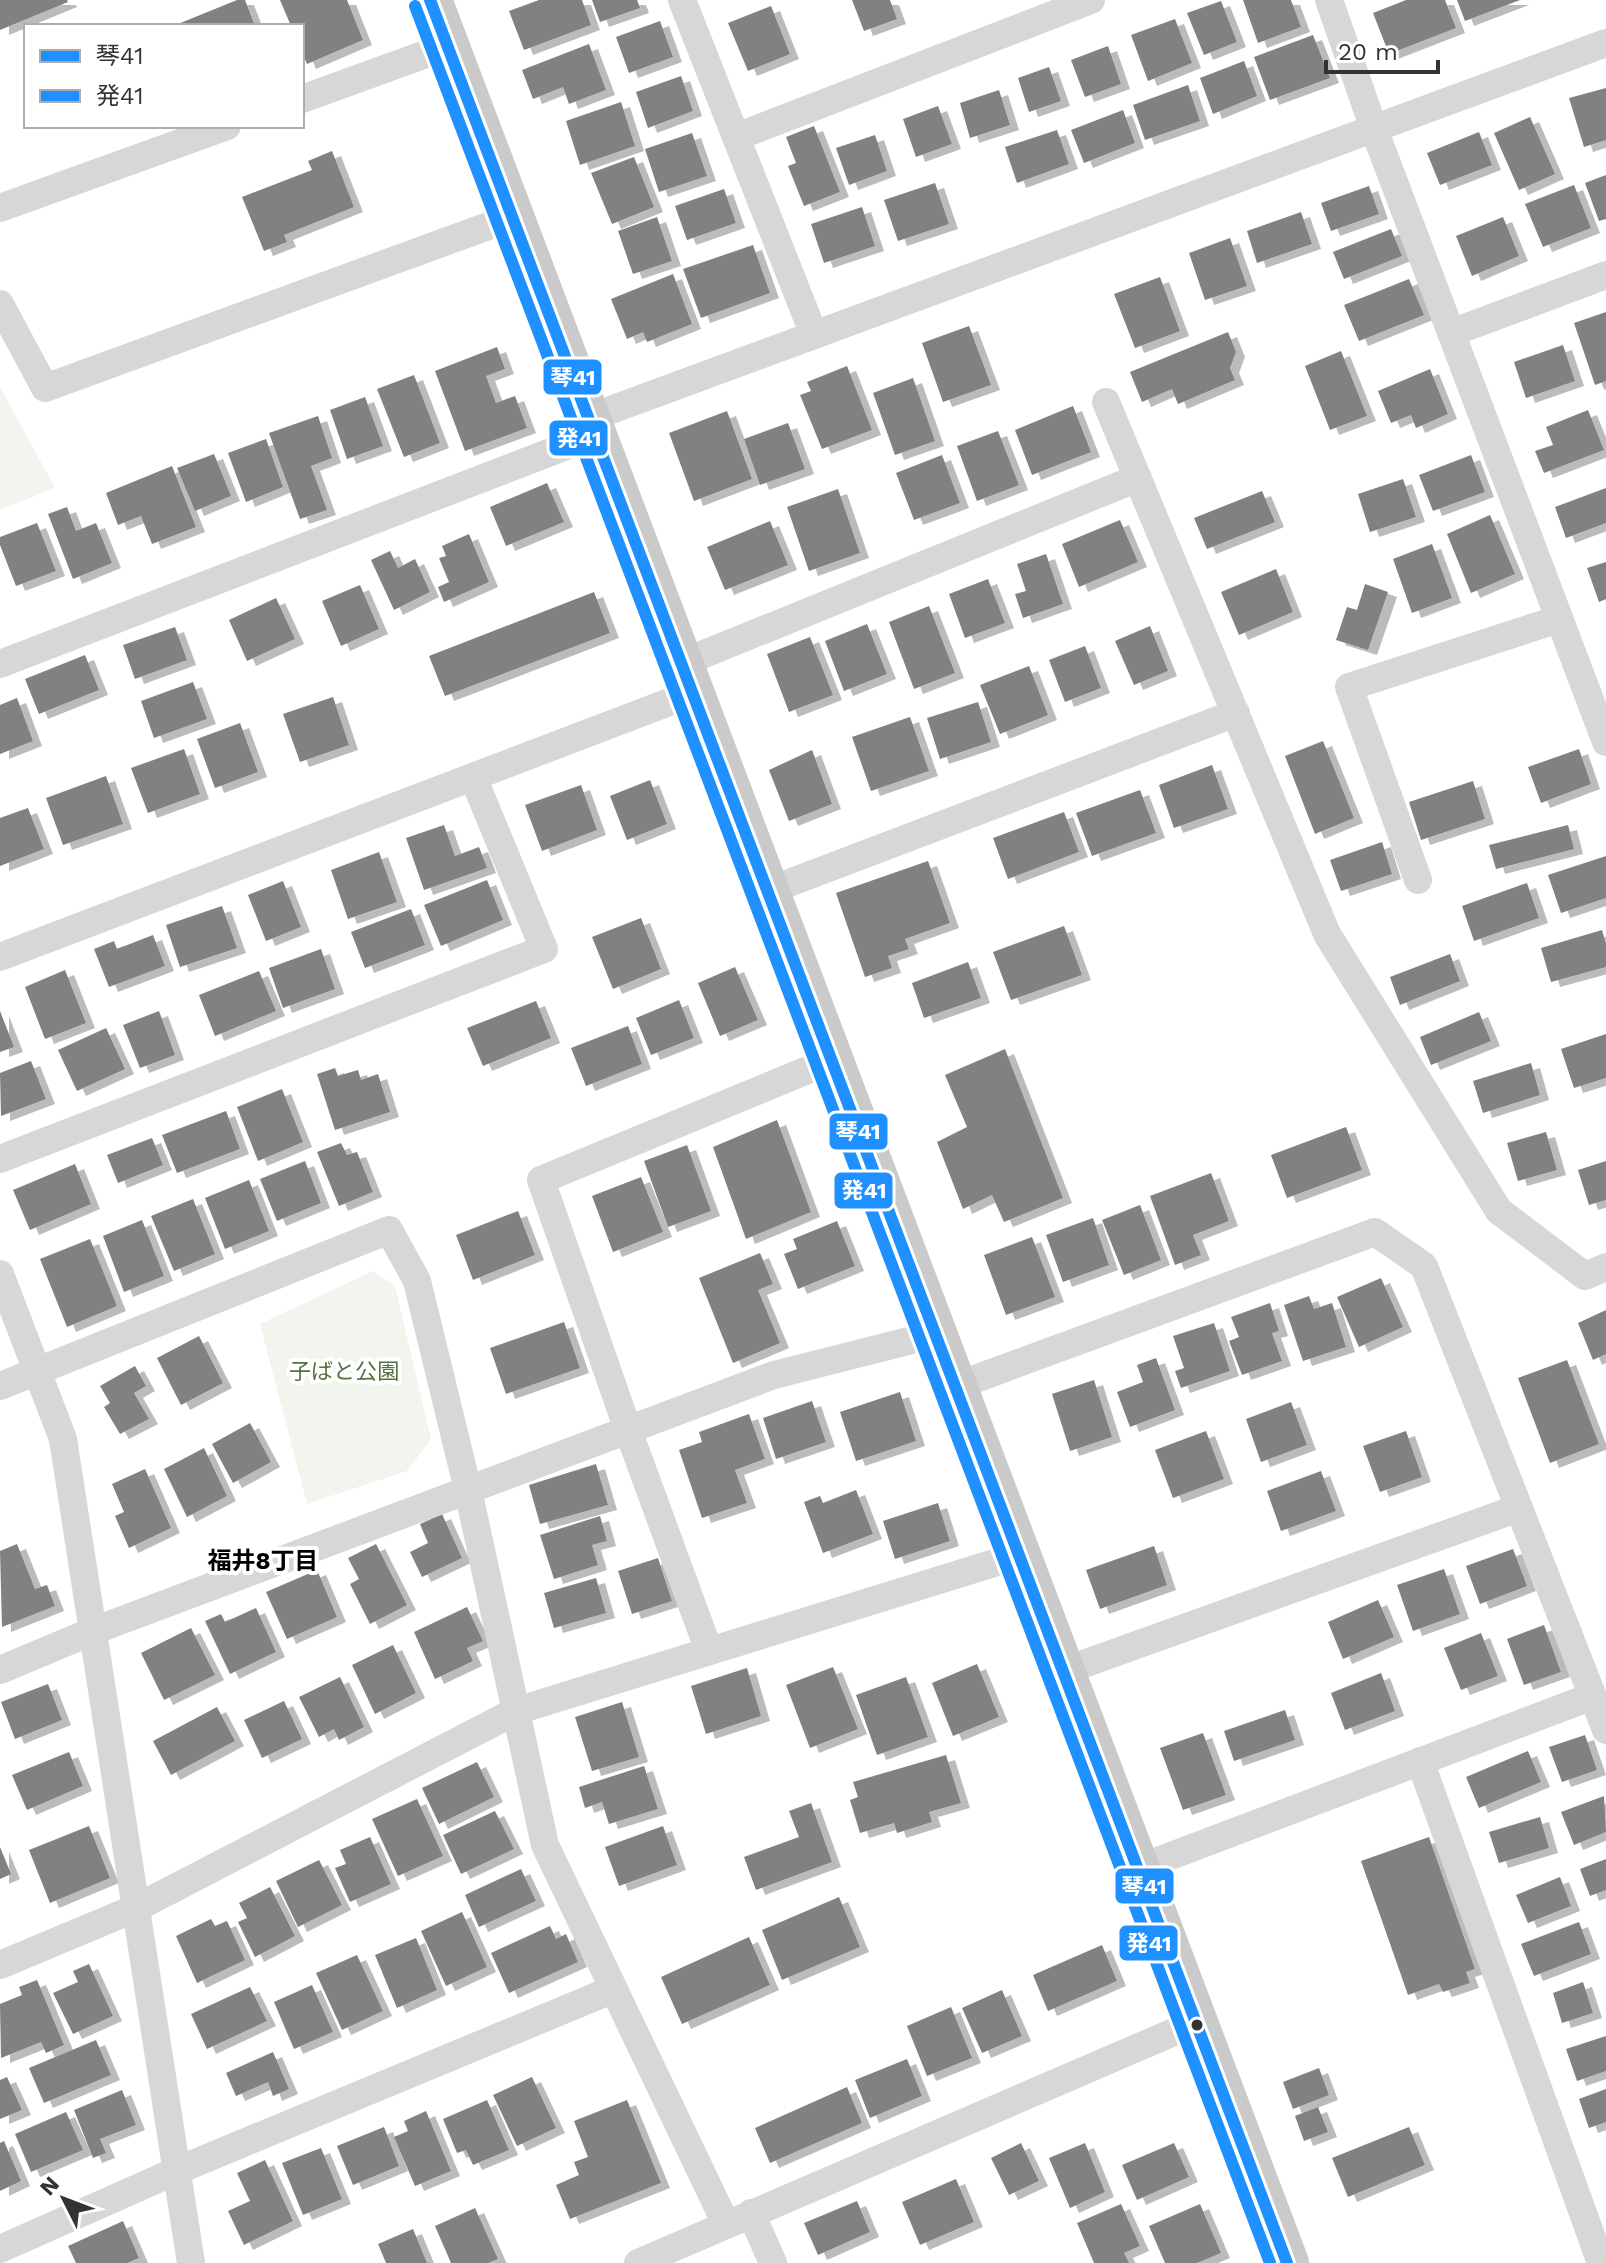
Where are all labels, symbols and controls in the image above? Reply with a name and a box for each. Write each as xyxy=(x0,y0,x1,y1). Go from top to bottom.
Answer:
legend xyxy=(24,24,304,128)
scale bar xyxy=(1326,24,1438,74)
text: 20 m xyxy=(1338,38,1398,66)
text: 琴41 xyxy=(96,42,144,70)
text: 発41 xyxy=(96,82,144,110)
line badge: 琴41 xyxy=(542,358,603,396)
text: 琴41 xyxy=(550,365,596,390)
line badge: 発41 xyxy=(548,419,609,457)
text: 発41 xyxy=(556,426,602,451)
line badge: 琴41 xyxy=(828,1112,889,1151)
text: 琴41 xyxy=(835,1119,881,1144)
line badge: 発41 xyxy=(833,1171,894,1210)
text: 発41 xyxy=(841,1178,887,1203)
park label: 子ばと公園 xyxy=(289,1359,399,1384)
district label: 福井8丁目 xyxy=(207,1547,319,1575)
line badge: 琴41 xyxy=(1114,1867,1175,1905)
text: 琴41 xyxy=(1121,1874,1167,1899)
line badge: 発41 xyxy=(1118,1924,1179,1962)
text: 発41 xyxy=(1126,1931,1172,1956)
unlabelled marker xyxy=(1189,2017,1205,2033)
north arrow xyxy=(24,2159,104,2239)
text: N xyxy=(35,2172,64,2200)

